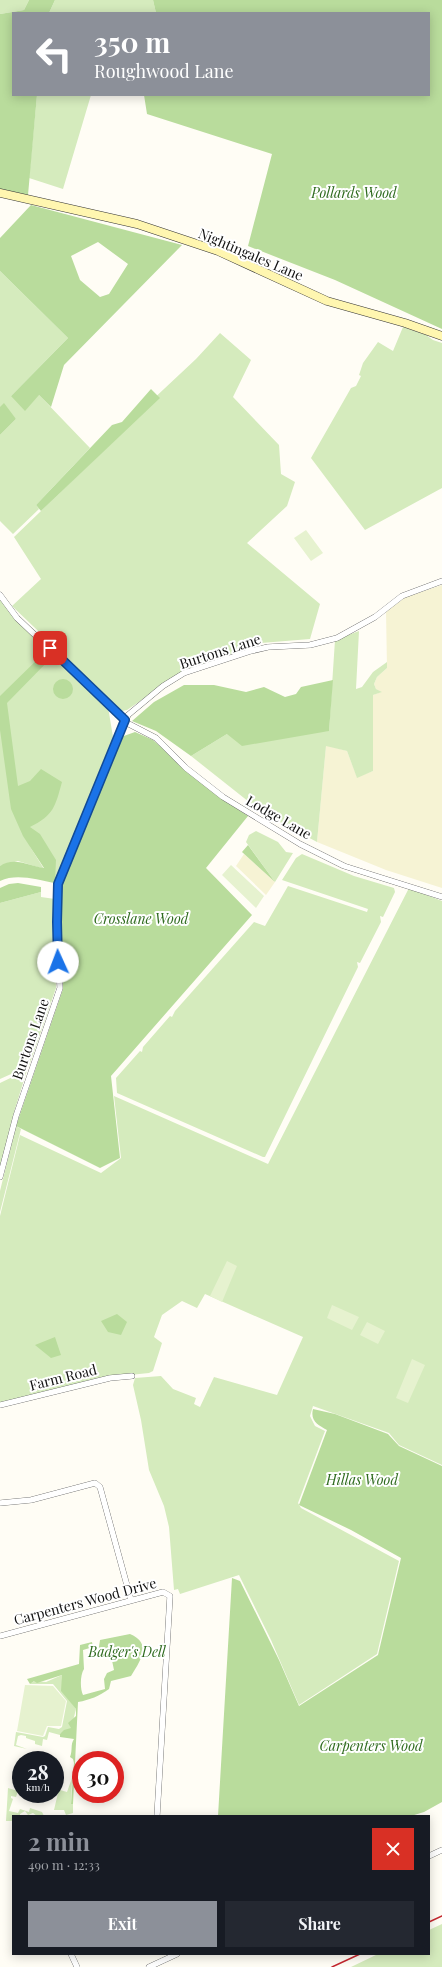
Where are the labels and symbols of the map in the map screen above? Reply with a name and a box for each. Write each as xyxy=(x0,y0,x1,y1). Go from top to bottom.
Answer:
park label: Pollards Wood xyxy=(310,183,397,202)
street label: Nightingales Lane xyxy=(196,223,306,285)
street label: Burtons Lane xyxy=(177,629,263,673)
pin xyxy=(33,631,67,665)
street label: Lodge Lane xyxy=(243,791,315,843)
park label: Crosslane Wood xyxy=(94,909,189,928)
position arrow xyxy=(37,941,79,983)
street label: Burtons Lane xyxy=(7,996,53,1082)
street label: Farm Road xyxy=(27,1359,99,1395)
park label: Hillas Wood xyxy=(325,1470,398,1489)
street label: Carpenters Wood Drive xyxy=(12,1573,158,1629)
park label: Badger's Dell xyxy=(87,1642,167,1661)
park label: Carpenters Wood xyxy=(319,1736,423,1755)
speed limit sign: 30 xyxy=(72,1751,124,1803)

